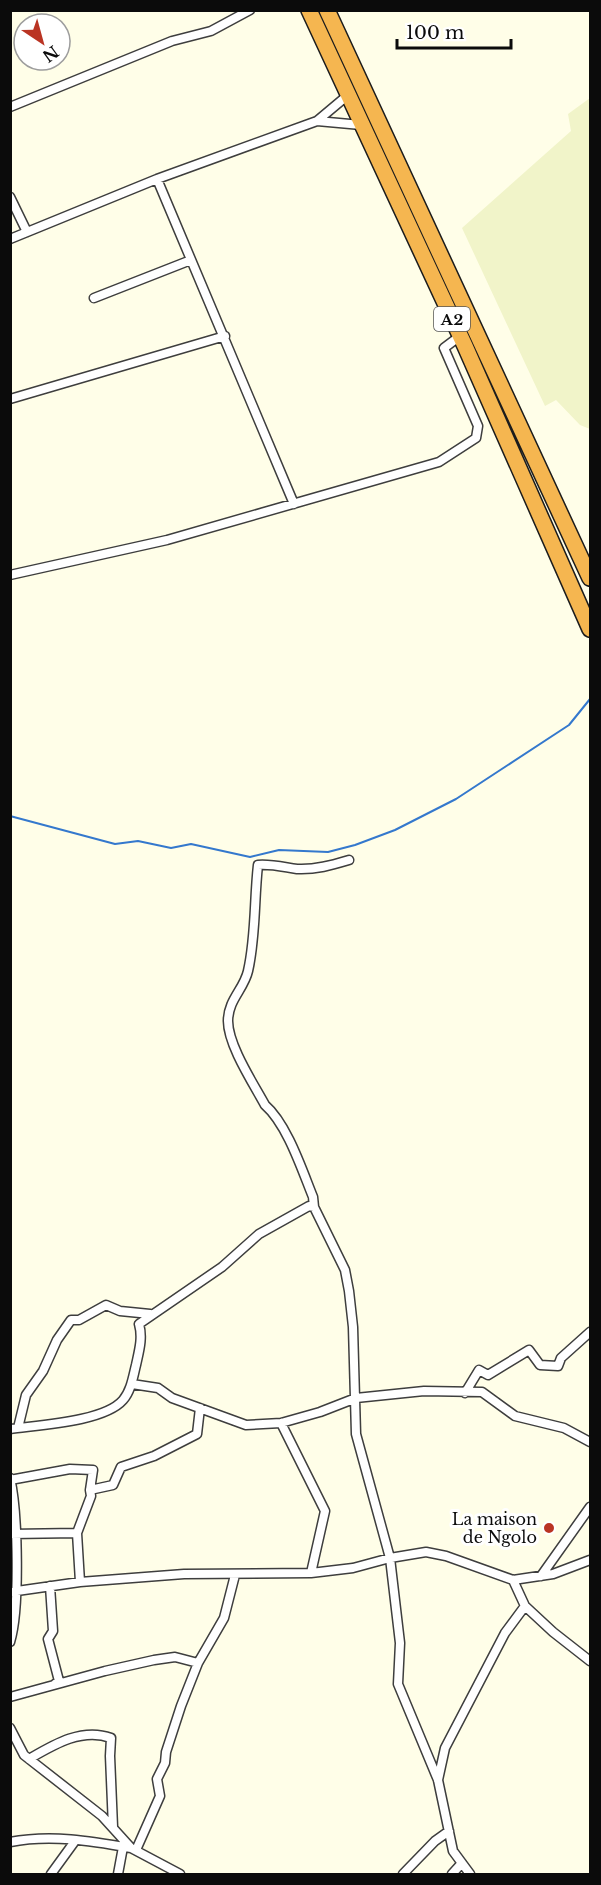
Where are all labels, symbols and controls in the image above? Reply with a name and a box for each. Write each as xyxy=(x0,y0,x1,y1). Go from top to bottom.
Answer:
north arrow xyxy=(12,12,72,72)
scale bar xyxy=(397,12,511,50)
text: 100 m xyxy=(406,22,464,44)
text: N xyxy=(39,42,63,67)
road number: A2 xyxy=(434,307,470,331)
place label: La maison de Ngolo xyxy=(452,1509,537,1547)
marker: La maison de Ngolo xyxy=(542,1521,556,1535)

